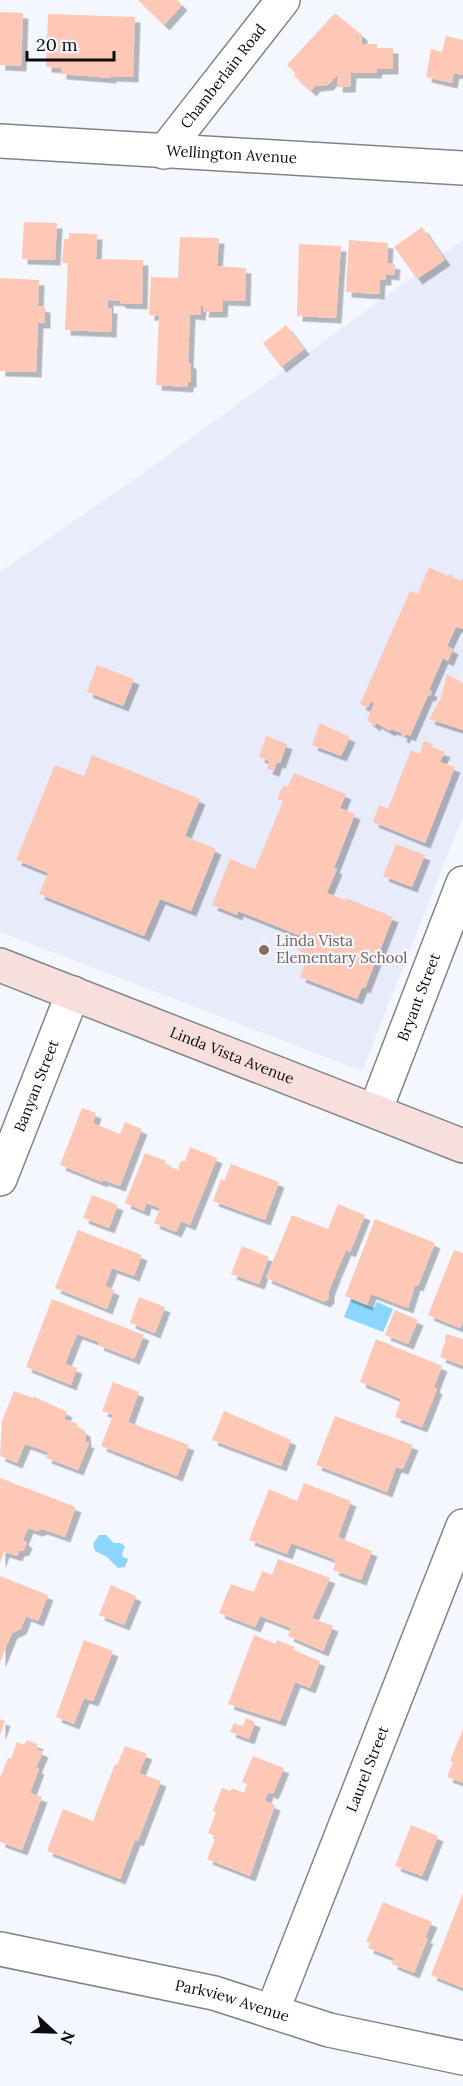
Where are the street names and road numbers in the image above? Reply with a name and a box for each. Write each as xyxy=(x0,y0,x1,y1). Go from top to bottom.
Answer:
street label: Chamberlain Road xyxy=(176,20,270,132)
street label: Wellington Avenue xyxy=(166,141,298,167)
street label: Bryant Street xyxy=(393,950,444,1044)
street label: Linda Vista Avenue xyxy=(167,1022,297,1088)
street label: Banyan Street xyxy=(9,1037,63,1135)
street label: Laurel Street xyxy=(342,1723,393,1815)
street label: Parkview Avenue xyxy=(173,1975,292,2026)

